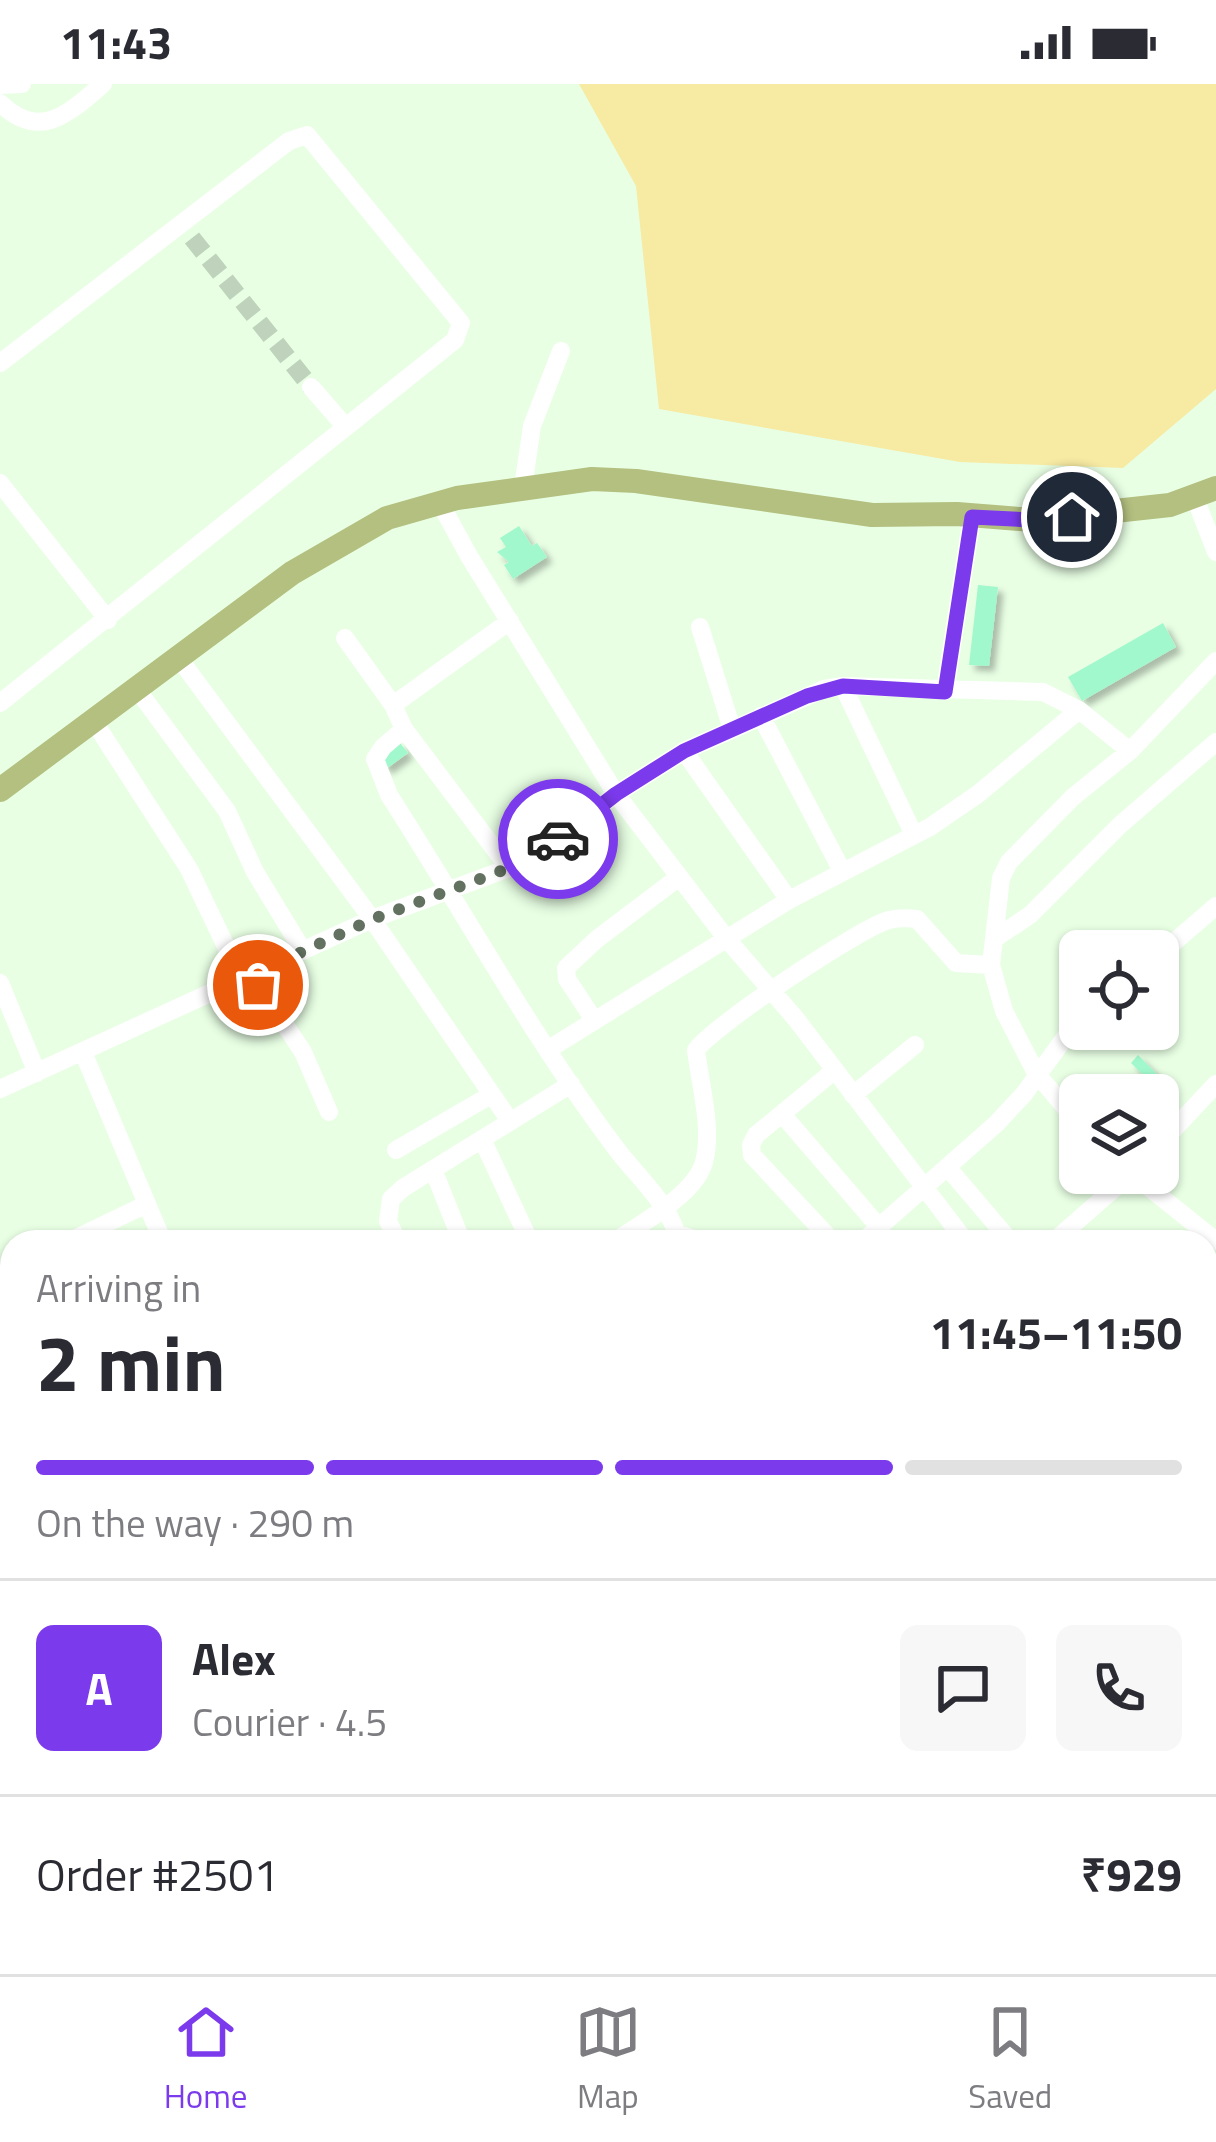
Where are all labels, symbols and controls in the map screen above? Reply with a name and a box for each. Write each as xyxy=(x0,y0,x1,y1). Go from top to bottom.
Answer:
text: 11:43 xyxy=(60,8,172,76)
pin xyxy=(1021,466,1123,568)
icon: home xyxy=(1039,484,1105,550)
courier xyxy=(498,779,618,899)
icon: car xyxy=(525,806,591,872)
map controls xyxy=(1059,930,1179,1194)
button: locate xyxy=(1059,930,1179,1050)
pin xyxy=(207,934,309,1036)
icon: bag xyxy=(225,952,291,1018)
button: layers xyxy=(1059,1074,1179,1194)
text: Arriving in xyxy=(36,1258,201,1317)
text: 11:45–11:50 xyxy=(930,1298,1182,1366)
text: 2 min xyxy=(36,1303,226,1421)
text: On the way · 290 m xyxy=(36,1493,354,1552)
text: Alex xyxy=(192,1624,276,1692)
button: chat xyxy=(900,1625,1026,1751)
button: phone xyxy=(1056,1625,1182,1751)
text: A xyxy=(85,1654,113,1722)
text: Courier · 4.5 xyxy=(192,1692,387,1751)
text: Order #2501 xyxy=(36,1840,279,1908)
text: ₹929 xyxy=(1081,1840,1182,1908)
tab: Home xyxy=(164,1999,248,2121)
tab: Map xyxy=(575,1999,641,2121)
tab: Saved xyxy=(968,1999,1052,2121)

